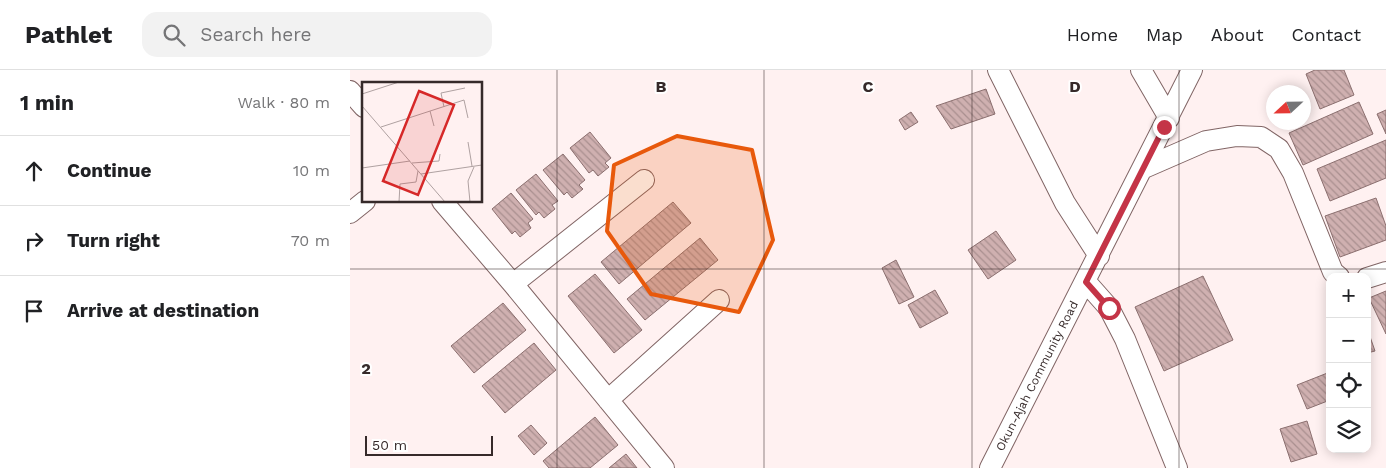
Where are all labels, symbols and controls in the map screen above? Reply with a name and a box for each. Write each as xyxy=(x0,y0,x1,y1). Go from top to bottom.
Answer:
search box xyxy=(142,12,492,57)
text: Pathlet xyxy=(25,21,112,49)
icon: search xyxy=(160,21,188,49)
text: Search here xyxy=(200,23,312,46)
text: Home xyxy=(1067,24,1118,45)
text: Map xyxy=(1146,24,1183,45)
text: About xyxy=(1211,24,1263,45)
text: Contact xyxy=(1291,24,1361,45)
text: B xyxy=(656,77,667,96)
text: C xyxy=(863,77,874,96)
text: D xyxy=(1069,77,1081,96)
inset map xyxy=(362,82,482,202)
north arrow xyxy=(1266,85,1311,130)
text: 1 min xyxy=(20,90,74,115)
text: Walk · 80 m xyxy=(238,93,330,112)
route end xyxy=(1153,116,1176,139)
icon: ahead xyxy=(20,157,48,185)
text: Continue xyxy=(67,159,151,182)
text: 10 m xyxy=(293,161,330,180)
icon: right xyxy=(20,227,48,255)
text: Turn right xyxy=(67,229,160,252)
text: 70 m xyxy=(291,231,330,250)
map controls xyxy=(1326,273,1371,453)
button: + xyxy=(1326,273,1371,318)
icon: arrive xyxy=(20,297,48,325)
route start xyxy=(1098,297,1121,320)
text: Arrive at destination xyxy=(67,299,259,322)
street label: Okun-Ajah Community Road xyxy=(993,299,1081,453)
button: − xyxy=(1326,318,1371,363)
text: 2 xyxy=(361,359,371,378)
button: locate xyxy=(1326,363,1371,408)
button: layers xyxy=(1326,408,1371,453)
scale bar xyxy=(365,433,492,456)
text: 50 m xyxy=(372,437,407,453)

